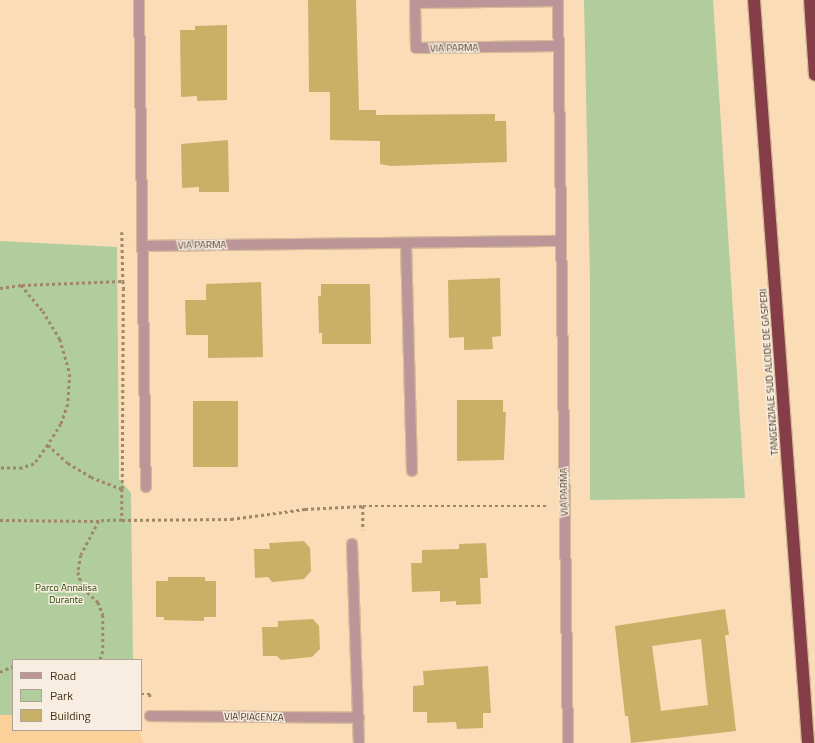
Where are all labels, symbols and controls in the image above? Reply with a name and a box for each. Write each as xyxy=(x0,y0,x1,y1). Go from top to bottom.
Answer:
street label: VIA PARMA xyxy=(430,42,478,54)
street label: VIA PARMA xyxy=(178,239,226,251)
street label: TANGENZIALE SUD ALCIDE DE GASPERI xyxy=(757,288,781,456)
street label: VIA PARMA xyxy=(558,468,570,516)
park label: Parco Annalisa Durante xyxy=(35,581,97,604)
legend xyxy=(12,659,142,731)
text: Road xyxy=(50,666,76,685)
text: Park xyxy=(50,686,73,705)
text: Building xyxy=(50,706,91,725)
street label: VIA PIACENZA xyxy=(224,710,284,724)

